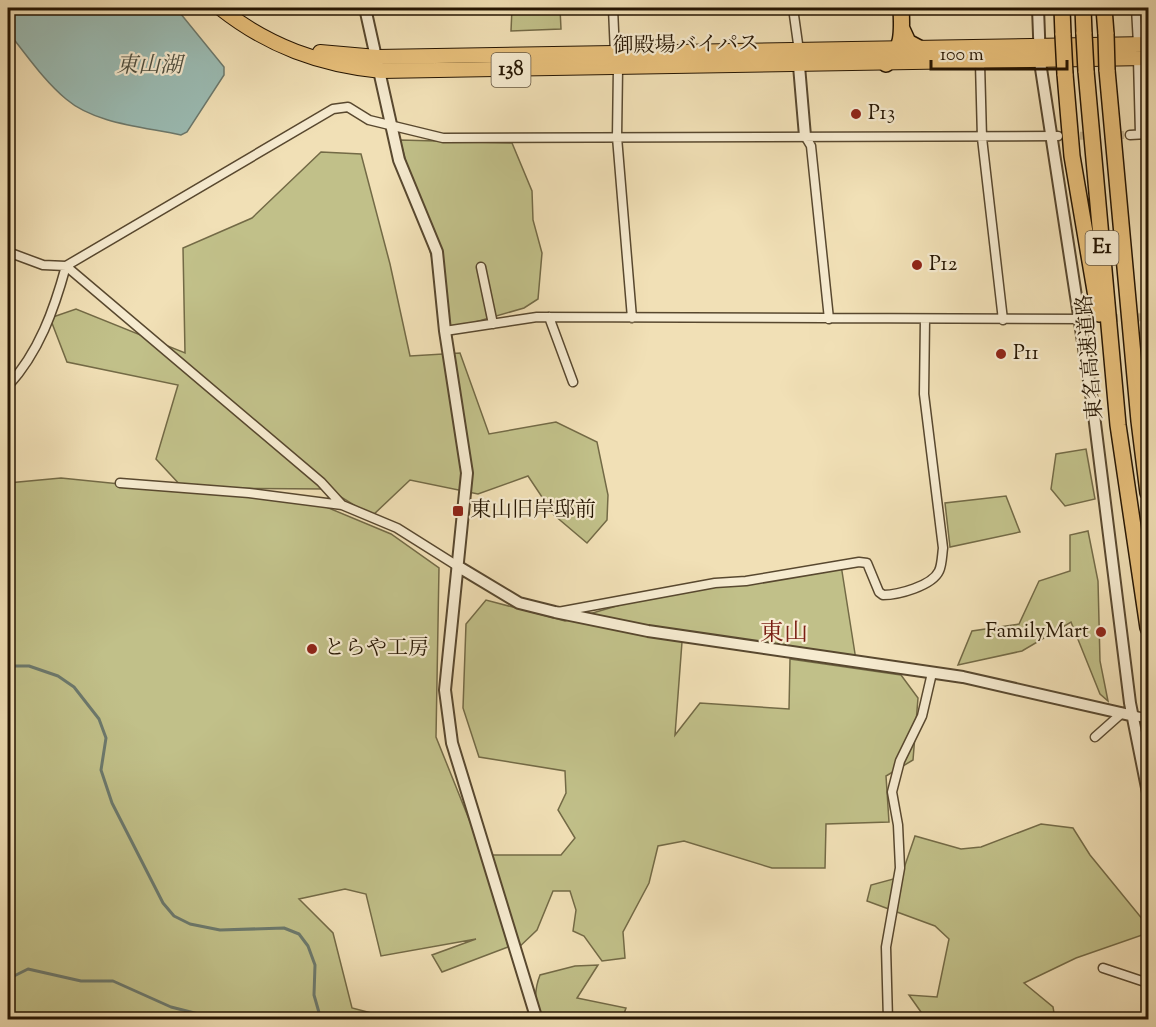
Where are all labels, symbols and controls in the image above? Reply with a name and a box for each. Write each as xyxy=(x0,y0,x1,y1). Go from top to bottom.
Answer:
street label: 御殿場バイパス xyxy=(612,30,760,62)
scale bar xyxy=(931,33,1068,71)
text: 100 m xyxy=(940,43,984,69)
water label: 東山湖 xyxy=(116,51,186,83)
road number: 138 xyxy=(492,53,530,87)
place label: P13 xyxy=(868,99,895,129)
marker: P13 xyxy=(849,107,863,121)
road number: E1 xyxy=(1086,231,1118,265)
place label: P12 xyxy=(929,250,958,280)
marker: P12 xyxy=(910,258,924,272)
street label: 東名高速道路 xyxy=(1071,293,1111,421)
place label: P11 xyxy=(1013,339,1039,369)
marker: P11 xyxy=(994,347,1008,361)
place label: 東山旧岸邸前 xyxy=(470,496,596,526)
marker: 東山旧岸邸前 xyxy=(451,504,465,518)
district label: 東山 xyxy=(760,617,808,651)
place label: FamilyMart xyxy=(985,617,1089,647)
marker: FamilyMart xyxy=(1094,625,1108,639)
place label: とらや工房 xyxy=(324,634,429,664)
marker: とらや工房 xyxy=(305,642,319,656)

